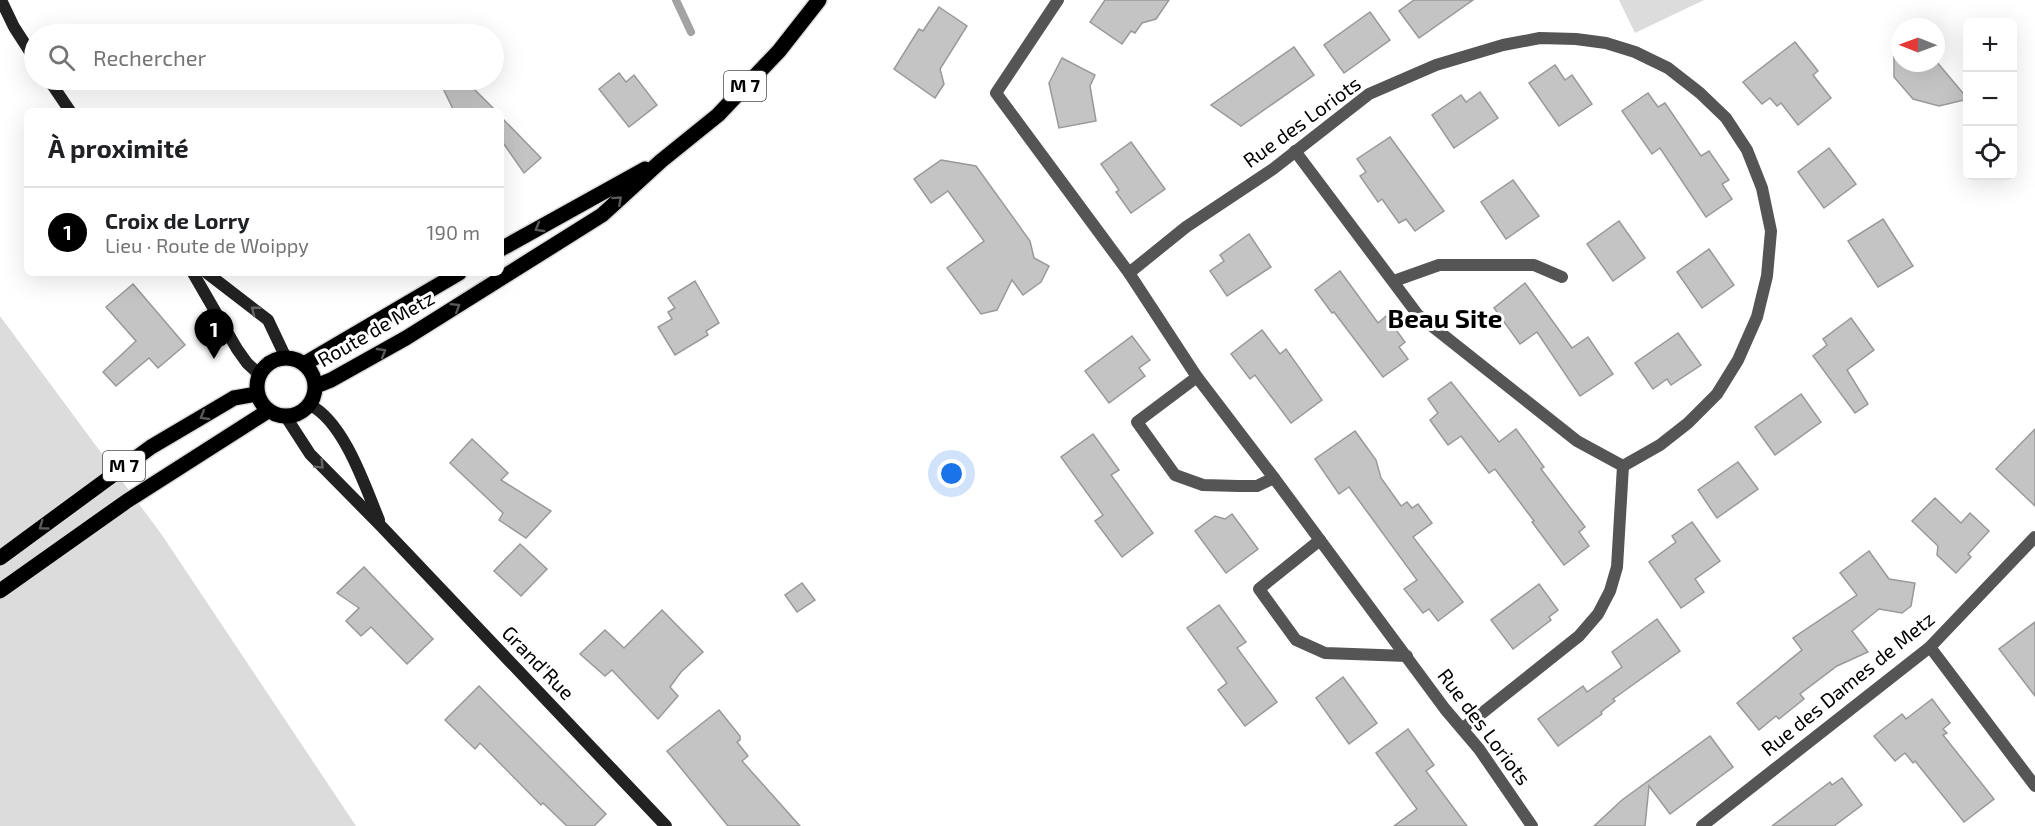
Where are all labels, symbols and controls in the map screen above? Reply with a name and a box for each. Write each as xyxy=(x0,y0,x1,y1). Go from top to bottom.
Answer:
north arrow xyxy=(1891,18,1945,72)
map controls xyxy=(1963,18,2017,180)
button: + xyxy=(1963,18,2017,72)
search box xyxy=(24,24,504,90)
icon: search xyxy=(45,41,78,74)
text: Rechercher xyxy=(93,44,206,70)
street label: Rue des Loriots xyxy=(1238,70,1365,172)
road number: M 7 xyxy=(724,71,766,101)
button: − xyxy=(1963,72,2017,126)
button: locate xyxy=(1963,126,2017,180)
text: À proximité xyxy=(48,132,189,163)
one-way arrow xyxy=(611,196,622,207)
text: Croix de Lorry xyxy=(105,207,250,233)
text: 1 xyxy=(63,220,72,244)
text: 190 m xyxy=(427,220,480,244)
one-way arrow xyxy=(535,221,545,232)
text: Lieu · Route de Woippy xyxy=(105,233,309,257)
street label: Route de Metz xyxy=(313,285,438,371)
district label: Beau Site xyxy=(1388,302,1502,333)
one-way arrow xyxy=(450,303,460,315)
one-way arrow xyxy=(251,306,262,317)
pin: 1 xyxy=(194,310,234,359)
one-way arrow xyxy=(376,347,386,359)
one-way arrow xyxy=(200,408,210,420)
road number: M 7 xyxy=(103,451,145,481)
one-way arrow xyxy=(312,457,323,468)
your location xyxy=(937,459,966,488)
one-way arrow xyxy=(39,518,50,529)
street label: Rue des Dames de Metz xyxy=(1756,606,1939,760)
street label: Grand'Rue xyxy=(498,620,580,704)
street label: Rue des Loriots xyxy=(1433,663,1536,789)

